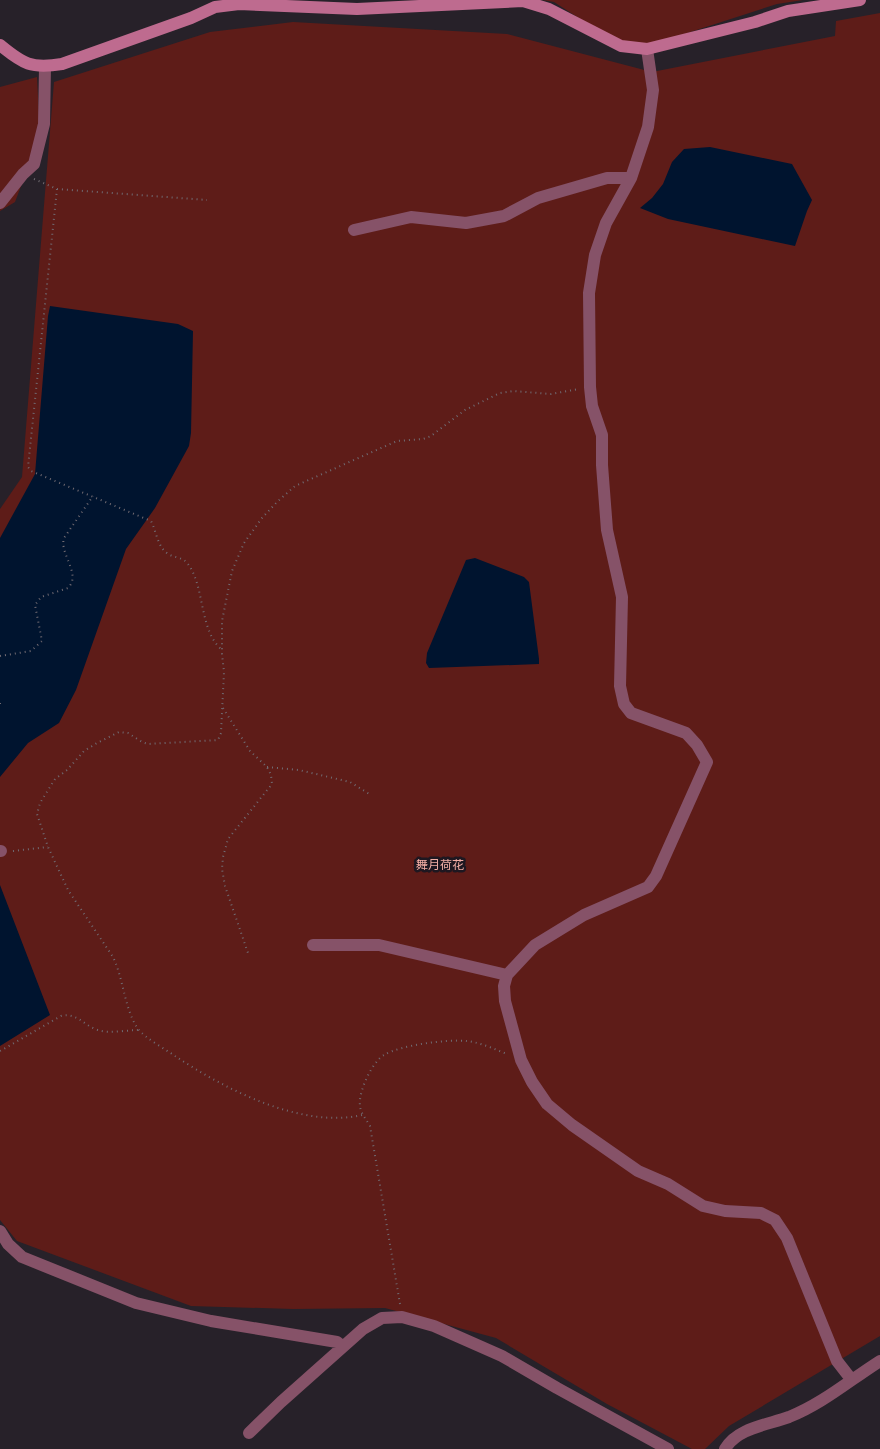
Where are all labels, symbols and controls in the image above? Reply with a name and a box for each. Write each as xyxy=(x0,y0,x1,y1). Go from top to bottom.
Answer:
park label: 舞月荷花 xyxy=(416,857,464,874)

